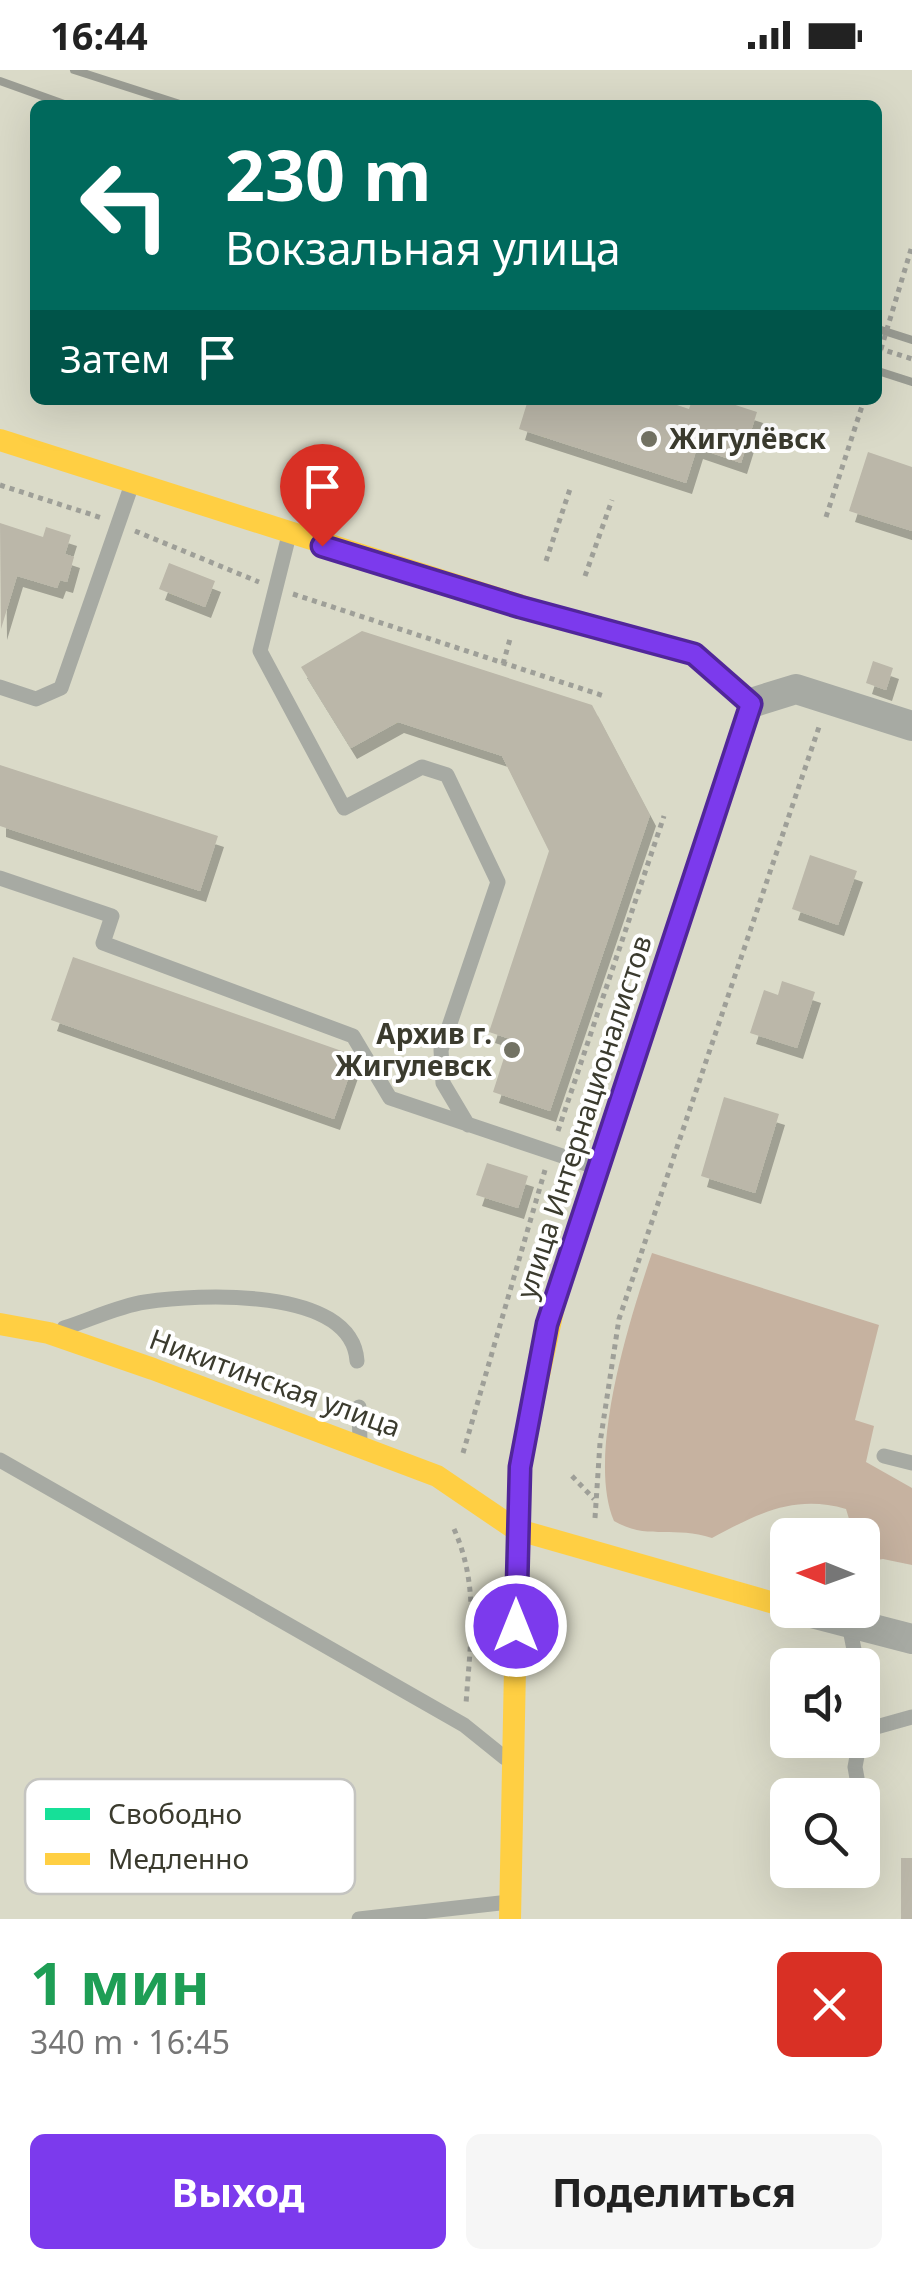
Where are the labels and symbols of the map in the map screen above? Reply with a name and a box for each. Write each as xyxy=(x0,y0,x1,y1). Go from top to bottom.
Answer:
place label: Жигулёвск xyxy=(669,419,827,457)
marker: Жигулёвск xyxy=(638,428,660,450)
pin xyxy=(280,444,365,547)
street label: улица Интернационалистов xyxy=(506,930,660,1303)
place label: Архив г. Жигулевск xyxy=(335,1014,493,1084)
marker: Архив г. Жигулевск xyxy=(501,1039,523,1061)
street label: Никитинская улица xyxy=(145,1319,406,1445)
north arrow xyxy=(770,1518,880,1628)
position arrow xyxy=(464,1574,568,1678)
legend xyxy=(25,1779,355,1894)
text: Свободно xyxy=(108,1794,242,1832)
text: Медленно xyxy=(108,1839,249,1877)

